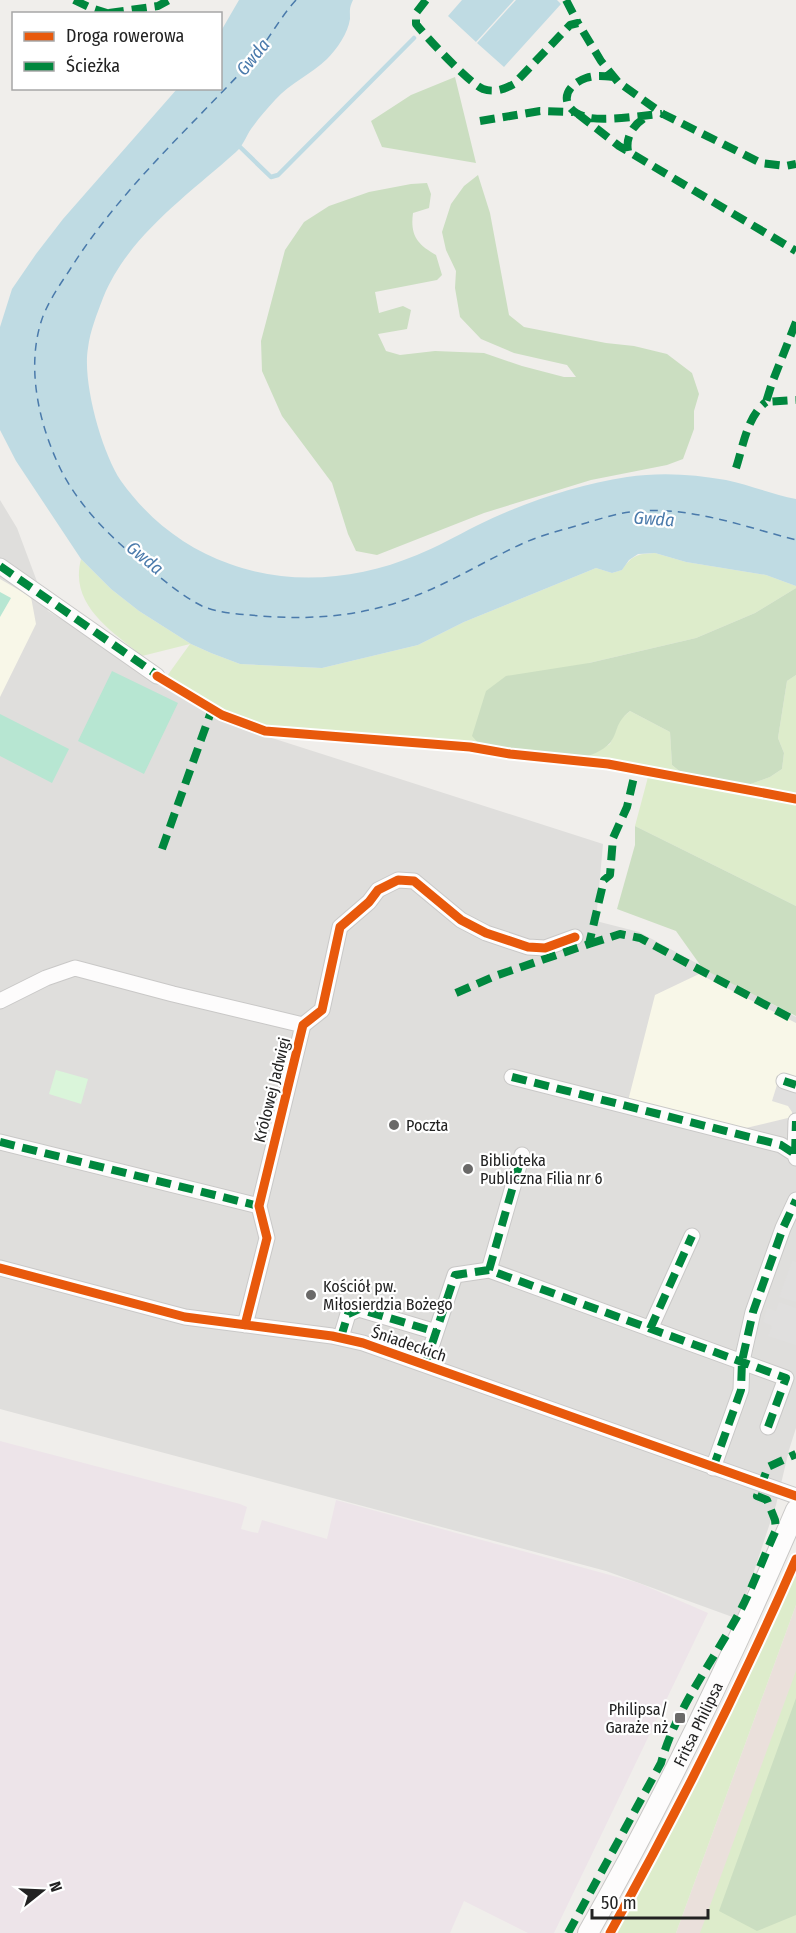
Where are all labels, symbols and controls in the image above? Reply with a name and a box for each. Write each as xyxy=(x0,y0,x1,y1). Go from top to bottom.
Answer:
legend xyxy=(12,12,222,90)
text: Droga rowerowa xyxy=(66,25,185,47)
water label: Gwda xyxy=(232,34,274,80)
text: Ścieżka xyxy=(66,55,120,77)
water label: Gwda xyxy=(633,507,675,531)
water label: Gwda xyxy=(122,537,168,579)
street label: Królowej Jadwigi xyxy=(250,1035,294,1145)
place label: Poczta xyxy=(406,1116,449,1135)
marker: Poczta xyxy=(387,1118,401,1132)
place label: Biblioteka Publiczna Filia nr 6 xyxy=(480,1151,602,1188)
marker: Biblioteka Publiczna Filia nr 6 xyxy=(461,1162,475,1176)
place label: Kościół pw. Miłosierdzia Bożego xyxy=(323,1277,453,1314)
marker: Kościół pw. Miłosierdzia Bożego xyxy=(304,1288,318,1302)
street label: Śniadeckich xyxy=(369,1322,449,1366)
street label: Fritsa Philipsa xyxy=(669,1679,726,1770)
place label: Philipsa/ Garaże nż xyxy=(605,1700,668,1737)
marker: Philipsa/ Garaże nż xyxy=(673,1711,687,1725)
north arrow xyxy=(12,1861,72,1921)
text: N xyxy=(45,1879,66,1894)
scale bar xyxy=(592,1882,708,1920)
text: 50 m xyxy=(601,1892,637,1914)

